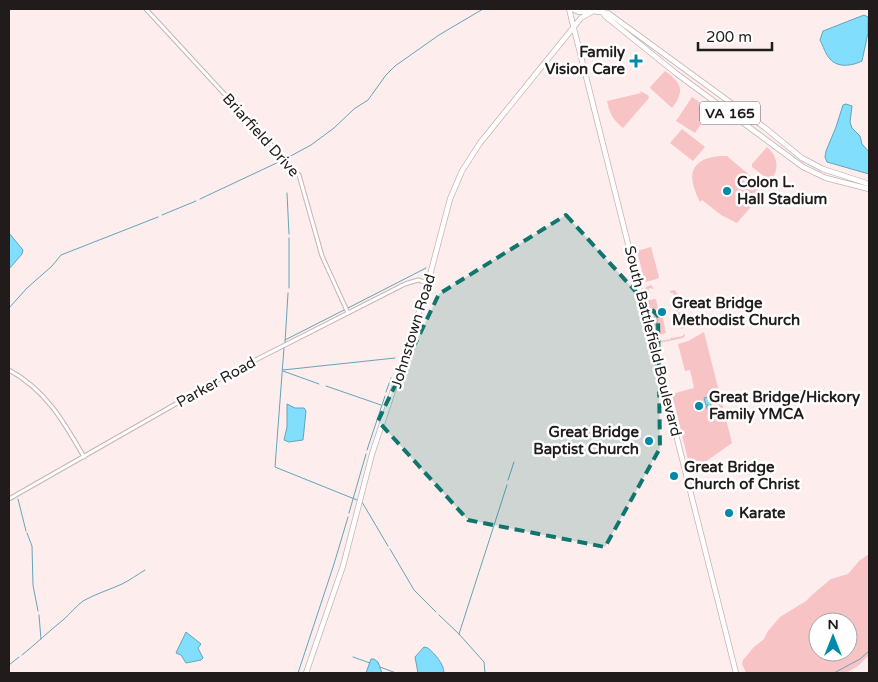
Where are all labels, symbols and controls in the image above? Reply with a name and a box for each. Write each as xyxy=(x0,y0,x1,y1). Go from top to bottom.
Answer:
scale bar xyxy=(698,20,772,52)
text: 200 m xyxy=(706,28,752,46)
place label: Family Vision Care xyxy=(545,43,626,78)
marker: Family Vision Care xyxy=(629,54,643,68)
street label: Briarfield Drive xyxy=(219,90,303,180)
road number: VA 165 xyxy=(700,102,760,125)
place label: Colon L. Hall Stadium xyxy=(737,173,827,208)
marker: Colon L. Hall Stadium xyxy=(721,185,733,197)
street label: South Battlefield Boulevard xyxy=(621,244,685,438)
street label: Johnstown Road xyxy=(387,272,439,390)
place label: Great Bridge Methodist Church xyxy=(672,294,800,329)
marker: Great Bridge Methodist Church xyxy=(656,306,668,318)
street label: Parker Road xyxy=(173,353,259,411)
place label: Great Bridge/Hickory Family YMCA xyxy=(709,388,860,424)
marker: Great Bridge/Hickory Family YMCA xyxy=(693,400,705,412)
place label: Great Bridge Baptist Church xyxy=(533,423,640,459)
marker: Great Bridge Baptist Church xyxy=(643,435,655,447)
place label: Great Bridge Church of Christ xyxy=(684,458,800,493)
marker: Great Bridge Church of Christ xyxy=(668,470,680,482)
place label: Karate xyxy=(739,504,786,522)
marker: Karate xyxy=(723,507,735,519)
north arrow xyxy=(808,612,858,662)
text: N xyxy=(827,616,839,633)

